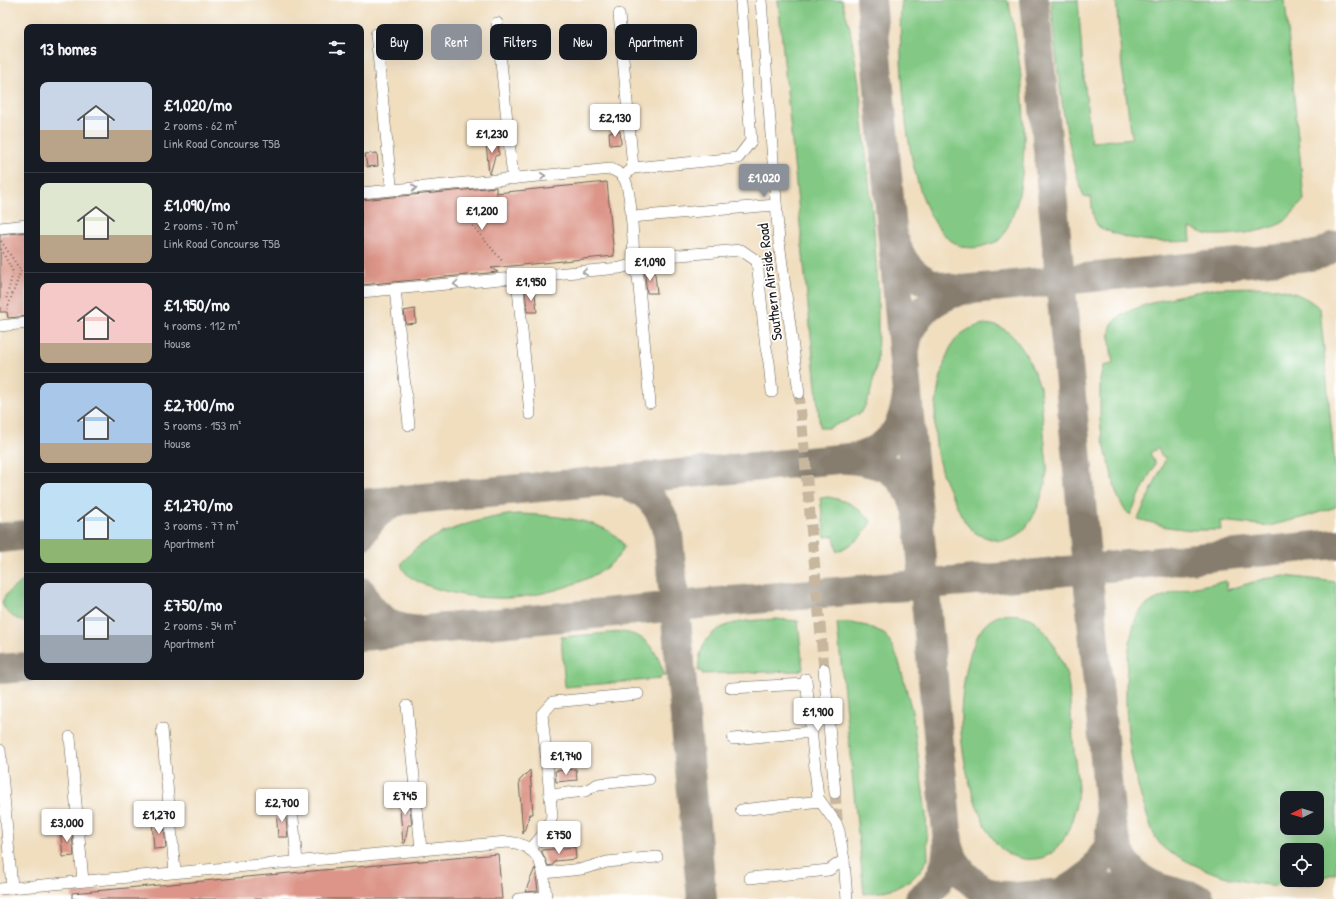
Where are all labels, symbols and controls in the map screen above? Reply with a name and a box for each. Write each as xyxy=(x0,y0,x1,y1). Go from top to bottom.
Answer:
chip: Buy xyxy=(376,24,423,60)
chip: Rent xyxy=(431,24,482,60)
chip: Filters xyxy=(490,24,551,60)
chip: New xyxy=(559,24,607,60)
chip: Apartment xyxy=(615,24,697,60)
text: 13 homes xyxy=(40,37,97,60)
icon: filters xyxy=(326,37,348,59)
text: £1,020/mo xyxy=(164,93,232,116)
icon: home xyxy=(72,98,120,146)
pin: £2,130 xyxy=(582,104,648,138)
text: £2,130 xyxy=(599,108,631,126)
text: 2 rooms · 62 m² xyxy=(164,116,237,134)
pin: £1,230 xyxy=(459,120,525,154)
text: £1,230 xyxy=(476,124,508,142)
text: Link Road Concourse T5B xyxy=(164,134,280,152)
pin: £1,020 xyxy=(731,164,797,198)
text: £1,020 xyxy=(748,168,780,186)
one-way arrow xyxy=(540,171,546,180)
one-way arrow xyxy=(411,184,417,193)
text: £1,090/mo xyxy=(164,193,230,216)
pin: £1,200 xyxy=(449,197,515,231)
icon: home xyxy=(72,199,120,247)
text: £1,200 xyxy=(466,201,498,219)
text: 2 rooms · 70 m² xyxy=(164,216,238,234)
street label: Southern Airside Road xyxy=(752,222,787,342)
text: Link Road Concourse T5B xyxy=(164,234,280,252)
pin: £1,090 xyxy=(617,248,683,282)
text: £1,090 xyxy=(635,252,665,270)
one-way arrow xyxy=(582,267,588,276)
pin: £1,950 xyxy=(498,268,564,302)
text: £1,950 xyxy=(516,272,546,290)
one-way arrow xyxy=(453,279,459,288)
text: £1,950/mo xyxy=(164,293,230,316)
icon: home xyxy=(72,299,120,347)
text: 4 rooms · 112 m² xyxy=(164,316,240,334)
text: House xyxy=(164,334,191,352)
text: £2,700/mo xyxy=(164,393,234,416)
icon: home xyxy=(72,399,120,447)
text: 5 rooms · 153 m² xyxy=(164,416,241,434)
text: House xyxy=(164,434,191,452)
text: £1,270/mo xyxy=(164,493,233,516)
icon: home xyxy=(72,499,120,547)
text: 3 rooms · 77 m² xyxy=(164,516,238,534)
text: Apartment xyxy=(164,534,215,552)
text: £750/mo xyxy=(164,593,222,616)
icon: home xyxy=(72,599,120,647)
text: 2 rooms · 54 m² xyxy=(164,616,236,634)
text: Apartment xyxy=(164,634,215,652)
pin: £1,900 xyxy=(785,698,851,732)
text: £1,900 xyxy=(803,702,833,720)
pin: £1,740 xyxy=(533,742,599,776)
text: £1,740 xyxy=(550,746,582,764)
pin: £745 xyxy=(381,782,429,816)
text: £745 xyxy=(393,786,417,804)
pin: £2,700 xyxy=(249,789,315,823)
north arrow xyxy=(1280,791,1324,835)
map controls xyxy=(1280,791,1324,887)
text: £2,700 xyxy=(265,793,299,811)
pin: £1,270 xyxy=(126,801,192,835)
text: £1,270 xyxy=(143,805,175,823)
pin: £3,000 xyxy=(34,809,100,843)
text: £3,000 xyxy=(50,813,84,831)
pin: £750 xyxy=(535,821,583,855)
text: £750 xyxy=(547,825,571,843)
button: locate xyxy=(1280,843,1324,887)

